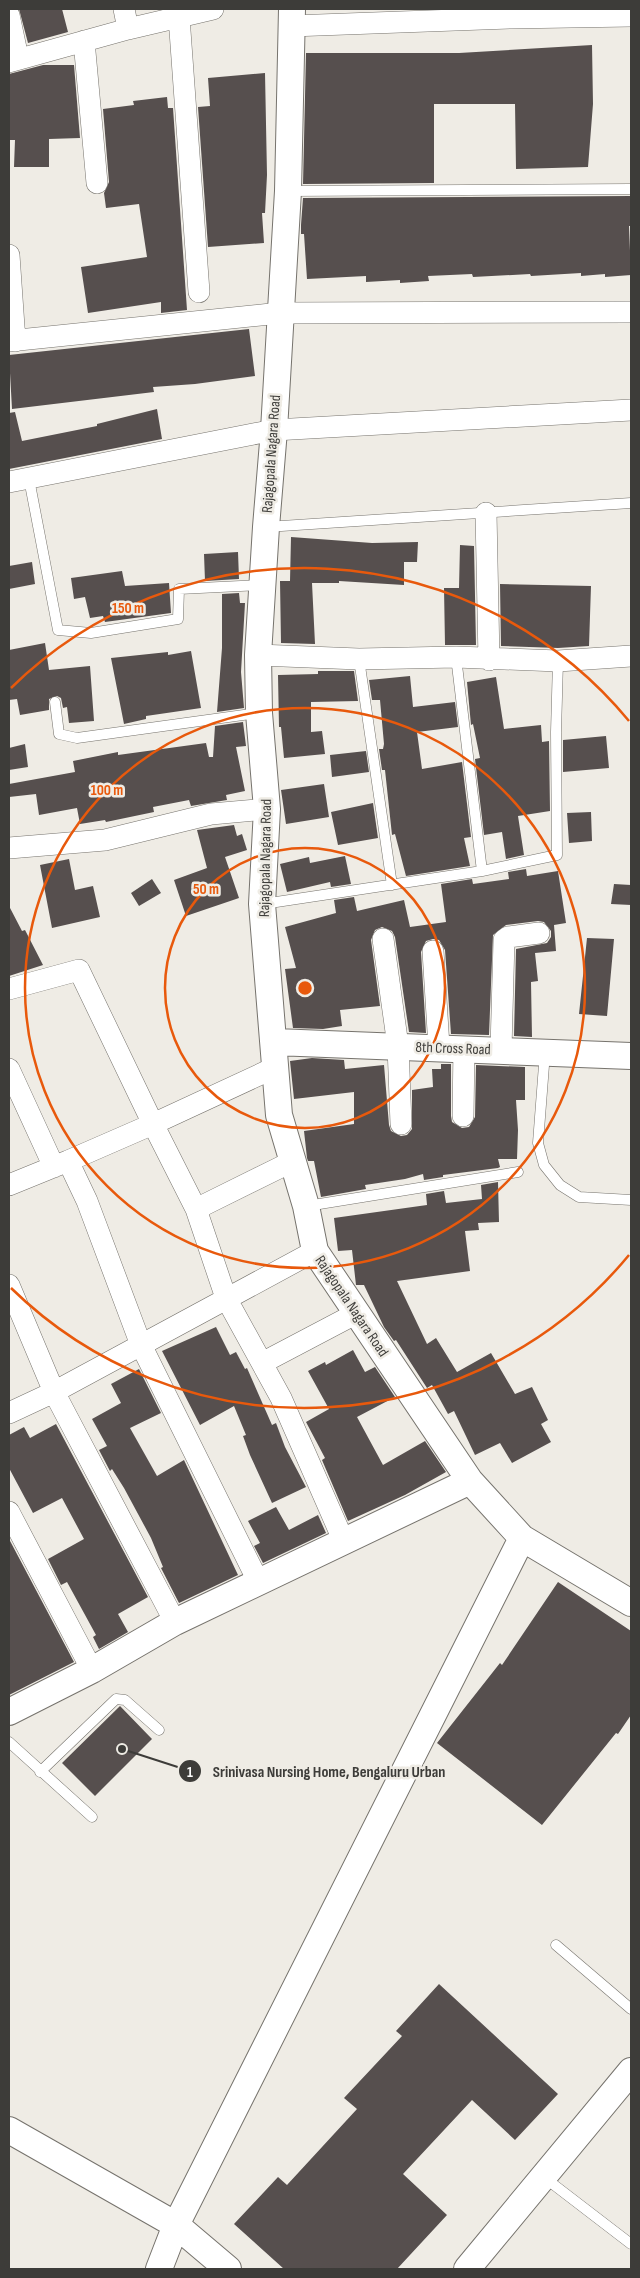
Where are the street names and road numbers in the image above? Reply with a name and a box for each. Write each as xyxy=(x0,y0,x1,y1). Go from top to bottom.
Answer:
street label: Rajagopala Nagara Road xyxy=(258,394,285,514)
street label: Rajagopala Nagara Road xyxy=(255,799,276,917)
street label: 8th Cross Road xyxy=(415,1038,491,1059)
street label: Rajagopala Nagara Road xyxy=(311,1252,393,1361)

